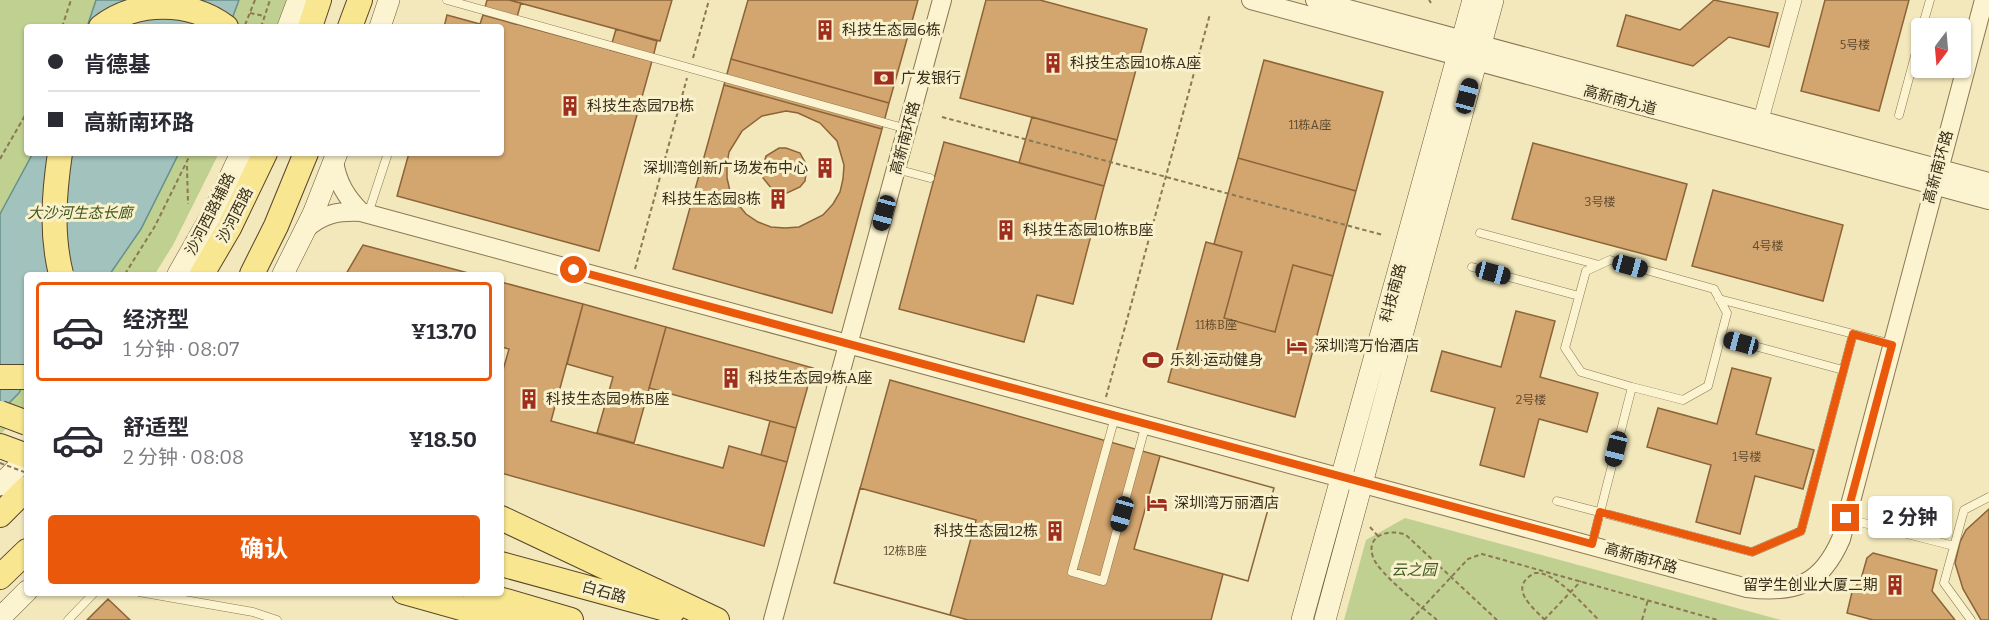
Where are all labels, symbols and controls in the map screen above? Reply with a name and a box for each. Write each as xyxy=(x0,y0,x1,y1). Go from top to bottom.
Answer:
building icon: 科技生态园6栋 xyxy=(813,18,837,42)
north arrow xyxy=(1911,18,1971,78)
map controls xyxy=(1911,18,1971,78)
place label: 科技生态园6栋 xyxy=(842,21,941,39)
house number: 5号楼 xyxy=(1840,38,1870,52)
text: 肯德基 xyxy=(84,51,150,78)
building icon: 科技生态园10栋A座 xyxy=(1041,51,1065,75)
place label: 科技生态园10栋A座 xyxy=(1070,54,1201,72)
bank icon: 广发银行 xyxy=(872,66,896,90)
place label: 广发银行 xyxy=(901,69,961,87)
car xyxy=(1454,76,1480,116)
street label: 高新南九道 xyxy=(1581,82,1659,118)
building icon: 科技生态园7B栋 xyxy=(558,94,582,118)
place label: 科技生态园7B栋 xyxy=(587,97,694,115)
street label: 高新南环路 xyxy=(887,99,923,177)
text: 高新南环路 xyxy=(84,109,194,136)
house number: 11栋A座 xyxy=(1289,118,1331,132)
street label: 高新南环路 xyxy=(1920,128,1956,206)
building icon: 深圳湾创新广场发布中心 xyxy=(813,156,837,180)
place label: 深圳湾创新广场发布中心 xyxy=(643,159,808,177)
street label: 沙河西路辅路 xyxy=(182,170,238,258)
street label: 沙河西路 xyxy=(213,184,257,246)
building icon: 科技生态园8栋 xyxy=(766,187,790,211)
place label: 科技生态园8栋 xyxy=(662,190,761,208)
car xyxy=(871,193,897,233)
house number: 3号楼 xyxy=(1585,195,1615,209)
park label: 大沙河生态长廊 xyxy=(27,204,135,222)
building icon: 科技生态园10栋B座 xyxy=(994,218,1018,242)
place label: 科技生态园10栋B座 xyxy=(1023,221,1153,239)
house number: 4号楼 xyxy=(1752,239,1784,253)
car xyxy=(1610,253,1650,279)
route start xyxy=(560,256,587,283)
car xyxy=(1473,260,1513,286)
street label: 科技南路 xyxy=(1377,262,1409,324)
icon: car xyxy=(51,305,105,359)
text: 经济型 xyxy=(123,306,189,333)
text: ¥13.70 xyxy=(411,318,477,345)
house number: 11栋B座 xyxy=(1195,318,1237,332)
car xyxy=(1721,330,1761,356)
hotel icon: 深圳湾万怡酒店 xyxy=(1285,334,1309,358)
text: 1 分钟 · 08:07 xyxy=(123,337,239,361)
place label: 深圳湾万怡酒店 xyxy=(1314,337,1419,355)
sports icon: 乐刻·运动健身 xyxy=(1141,348,1165,372)
place label: 乐刻·运动健身 xyxy=(1170,351,1263,369)
building icon: 科技生态园9栋A座 xyxy=(719,366,743,390)
place label: 科技生态园9栋A座 xyxy=(748,369,872,387)
building icon: 科技生态园9栋B座 xyxy=(517,387,541,411)
place label: 科技生态园9栋B座 xyxy=(546,390,669,408)
house number: 2号楼 xyxy=(1516,393,1546,407)
icon: car xyxy=(51,413,105,467)
text: 舒适型 xyxy=(123,414,189,441)
text: ¥18.50 xyxy=(409,426,477,453)
car xyxy=(1603,429,1629,469)
text: 2 分钟 · 08:08 xyxy=(123,445,244,469)
house number: 1号楼 xyxy=(1733,450,1761,464)
hotel icon: 深圳湾万丽酒店 xyxy=(1145,491,1169,515)
car xyxy=(1108,494,1136,534)
place label: 深圳湾万丽酒店 xyxy=(1174,494,1279,512)
callout: 2 分钟 xyxy=(1867,497,1951,539)
route end xyxy=(1832,504,1859,531)
text: 2 分钟 xyxy=(1883,505,1937,529)
button: 确认 xyxy=(48,515,480,584)
building icon: 科技生态园12栋 xyxy=(1043,519,1067,543)
place label: 科技生态园12栋 xyxy=(934,522,1038,540)
street label: 高新南环路 xyxy=(1602,539,1680,577)
house number: 12栋B座 xyxy=(883,544,927,558)
park label: 云之园 xyxy=(1391,561,1438,579)
building icon: 留学生创业大厦二期 xyxy=(1883,573,1907,597)
place label: 留学生创业大厦二期 xyxy=(1743,576,1878,594)
street label: 白石路 xyxy=(580,577,628,607)

